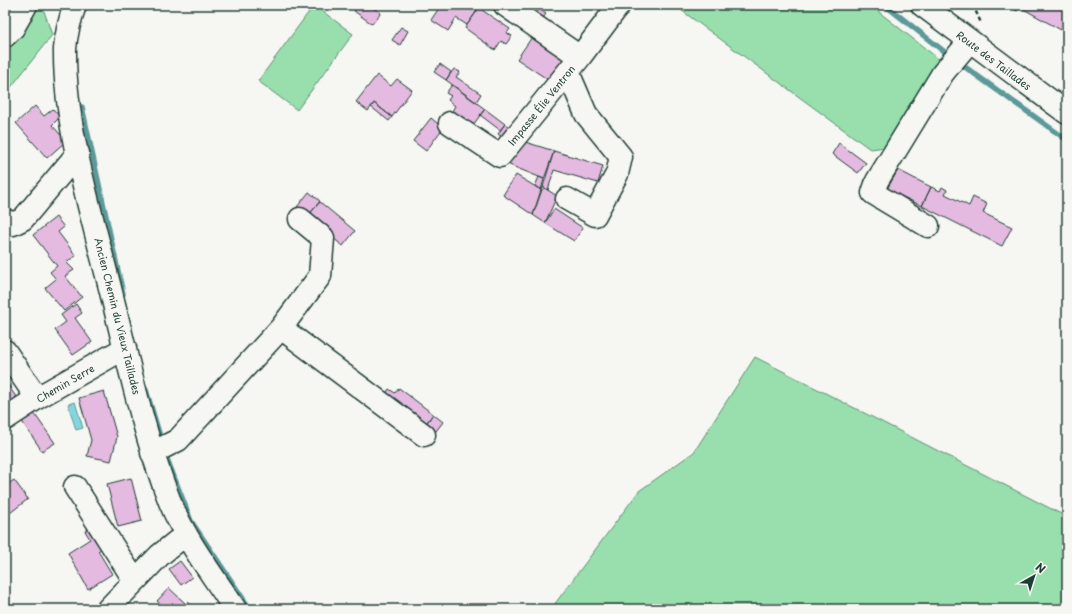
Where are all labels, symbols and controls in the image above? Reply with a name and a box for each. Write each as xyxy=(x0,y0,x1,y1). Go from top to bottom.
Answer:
street label: Route des Taillades xyxy=(953,27,1035,93)
street label: Impasse Élie Ventron xyxy=(504,62,578,148)
street label: Ancien Chemin du Vieux Taillades xyxy=(91,236,145,396)
street label: Chemin Serre xyxy=(33,360,97,406)
north arrow xyxy=(1014,556,1054,596)
text: N xyxy=(1032,558,1050,577)

